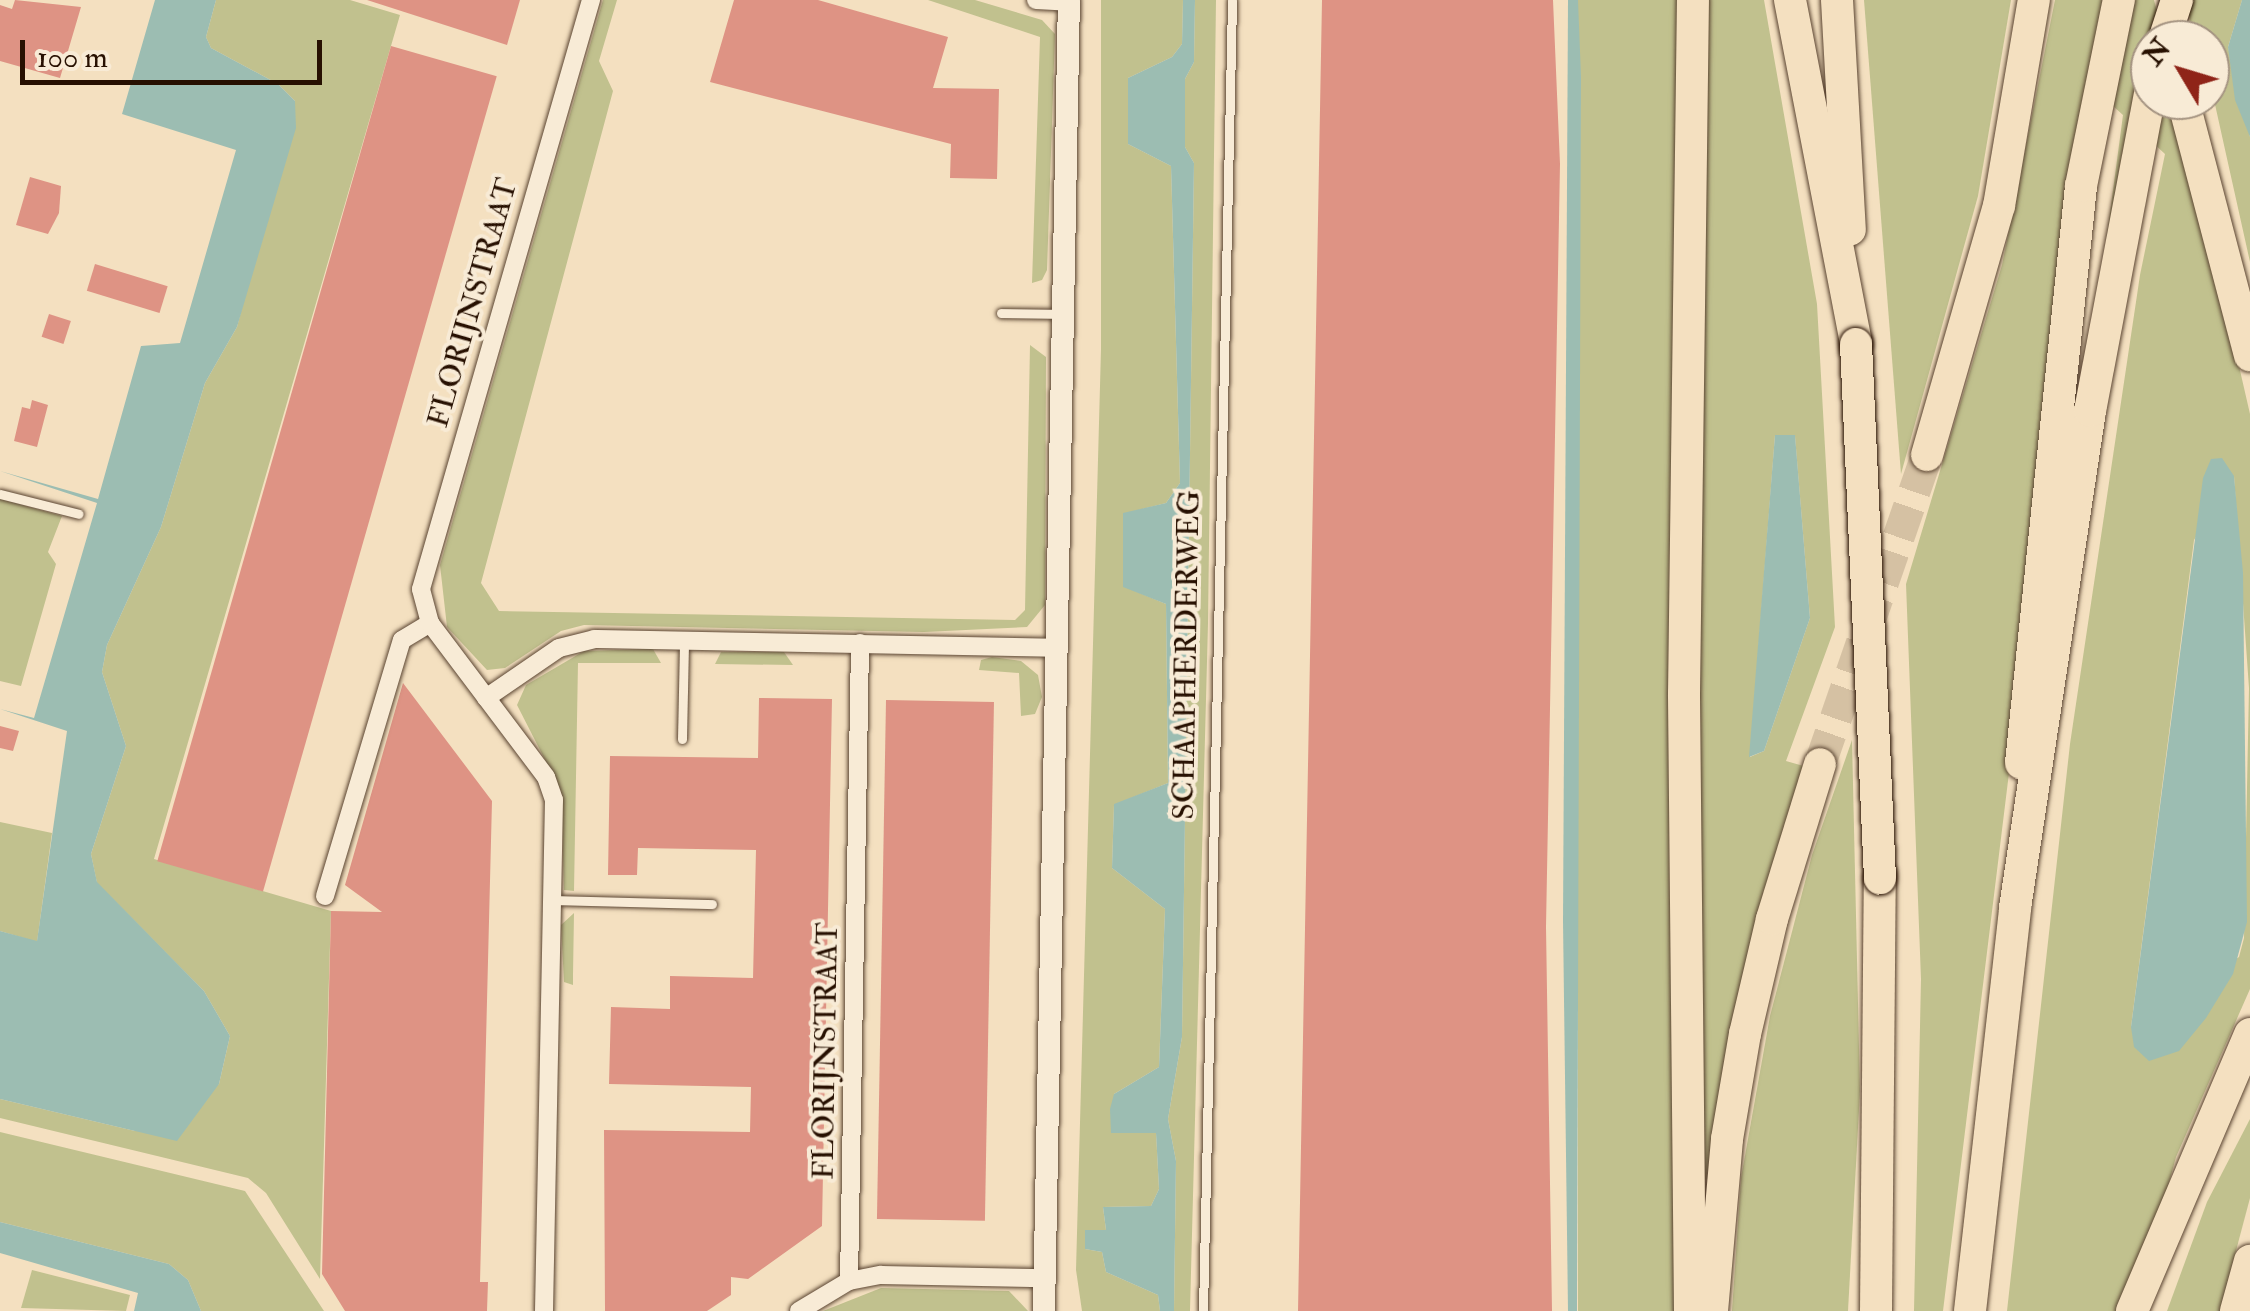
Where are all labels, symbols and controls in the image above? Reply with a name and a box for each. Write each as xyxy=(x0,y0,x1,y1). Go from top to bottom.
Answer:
scale bar xyxy=(25,20,328,82)
north arrow xyxy=(2130,20,2230,120)
text: N xyxy=(2136,32,2179,73)
text: 100 m xyxy=(37,39,108,76)
street label: FLORIJNSTRAAT xyxy=(420,174,526,432)
street label: SCHAAPHERDERWEG xyxy=(1166,490,1208,820)
street label: FLORIJNSTRAAT xyxy=(806,922,846,1180)

